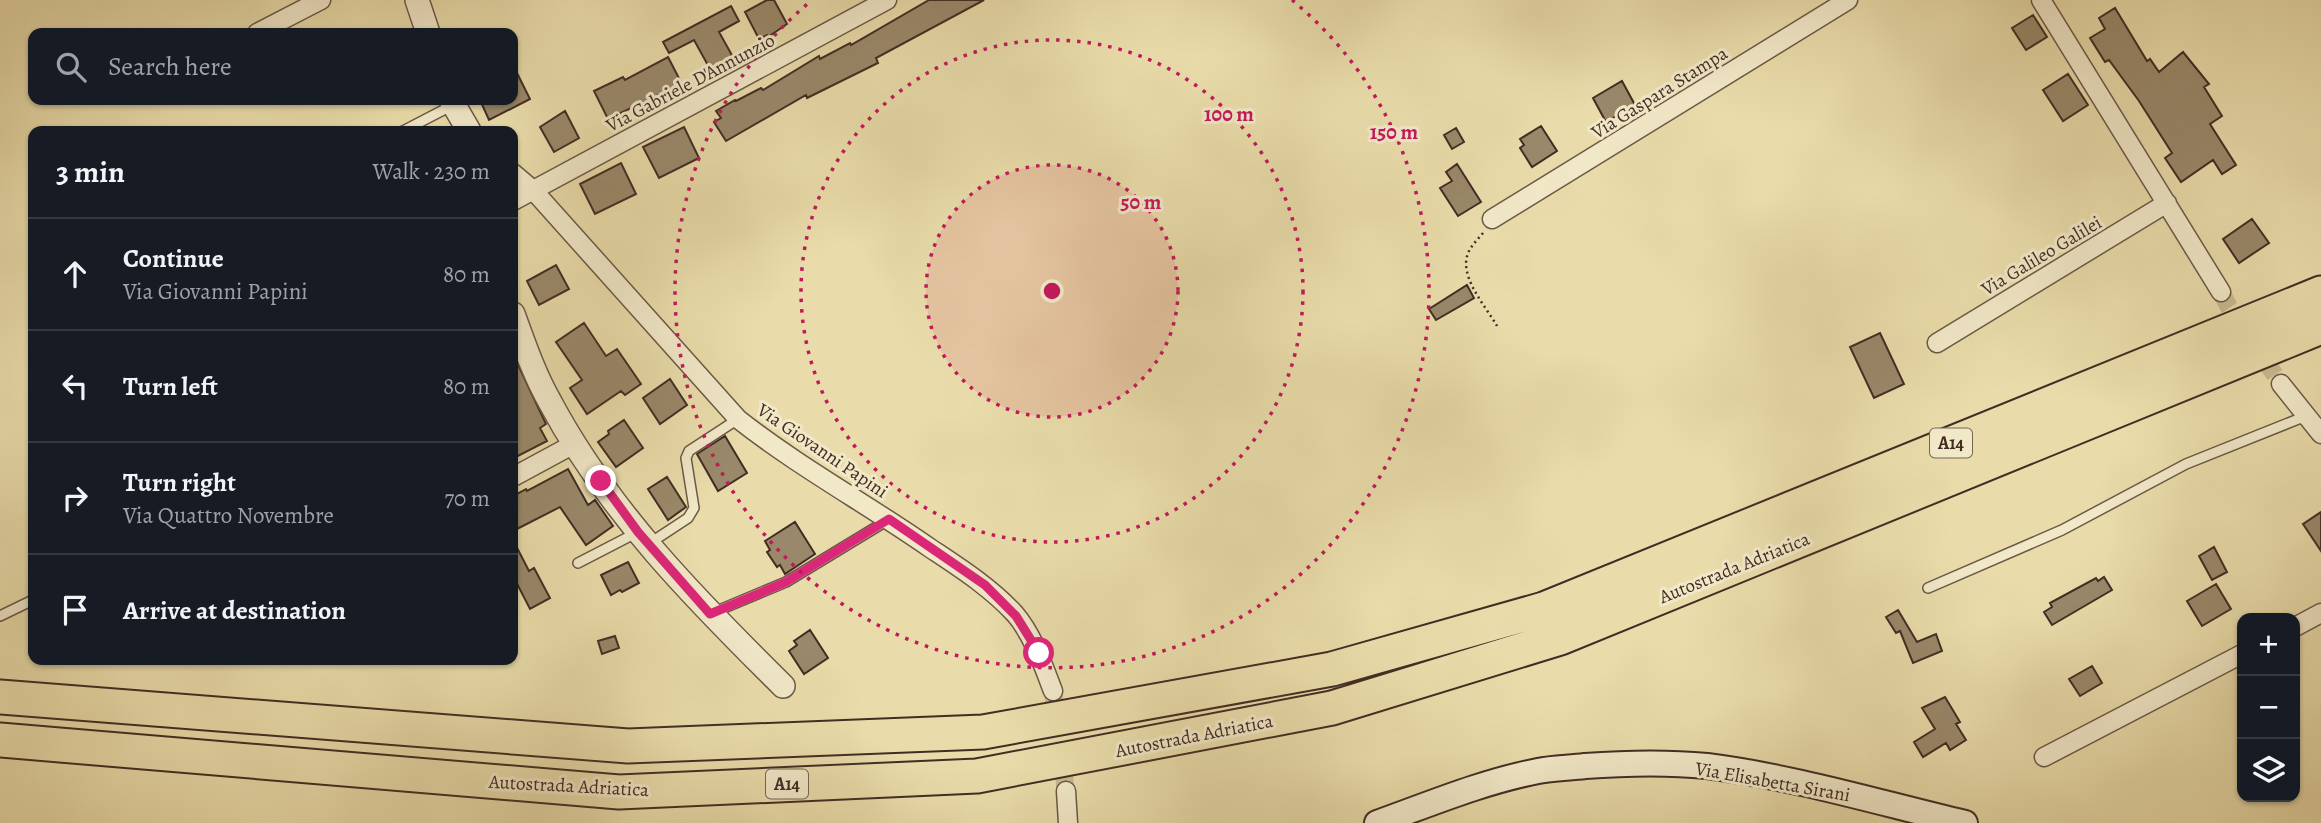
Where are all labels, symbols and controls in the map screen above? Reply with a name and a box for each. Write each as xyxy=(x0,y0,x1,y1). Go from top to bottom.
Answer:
street label: Via Gabriele D'Annunzio xyxy=(601,27,780,139)
search box xyxy=(28,28,518,105)
street label: Via Gaspara Stampa xyxy=(1586,40,1733,146)
icon: search xyxy=(52,48,90,86)
text: Search here xyxy=(108,49,232,84)
text: 100 m xyxy=(1204,100,1254,128)
text: 150 m xyxy=(1370,118,1419,146)
text: 3 min xyxy=(56,152,125,192)
text: Walk · 230 m xyxy=(373,156,490,187)
text: 50 m xyxy=(1121,188,1162,216)
street label: Via Galileo Galilei xyxy=(1976,210,2107,303)
text: Continue xyxy=(123,241,224,276)
icon: ahead xyxy=(56,255,94,293)
text: 80 m xyxy=(443,259,490,290)
text: Via Giovanni Papini xyxy=(123,276,308,307)
centre of rings xyxy=(1040,279,1064,303)
icon: left xyxy=(56,367,94,405)
text: Turn left xyxy=(123,369,218,404)
text: 80 m xyxy=(443,371,490,402)
street label: Via Giovanni Papini xyxy=(751,397,893,504)
road number: A14 xyxy=(1930,428,1972,458)
text: Turn right xyxy=(123,465,236,500)
route end xyxy=(585,465,616,496)
icon: right xyxy=(56,479,94,517)
text: 70 m xyxy=(444,483,490,514)
text: Via Quattro Novembre xyxy=(123,500,334,531)
street label: Autostrada Adriatica xyxy=(1654,526,1814,610)
icon: arrive xyxy=(56,591,94,629)
text: Arrive at destination xyxy=(123,593,346,628)
map controls xyxy=(2237,613,2300,802)
button: + xyxy=(2237,613,2300,676)
route start xyxy=(1023,637,1054,668)
button: − xyxy=(2237,676,2300,739)
street label: Autostrada Adriatica xyxy=(1112,708,1275,764)
button: layers xyxy=(2237,739,2300,802)
street label: Via Elisabetta Sirani xyxy=(1692,755,1852,808)
street label: Autostrada Adriatica xyxy=(487,769,650,803)
road number: A14 xyxy=(766,770,808,798)

